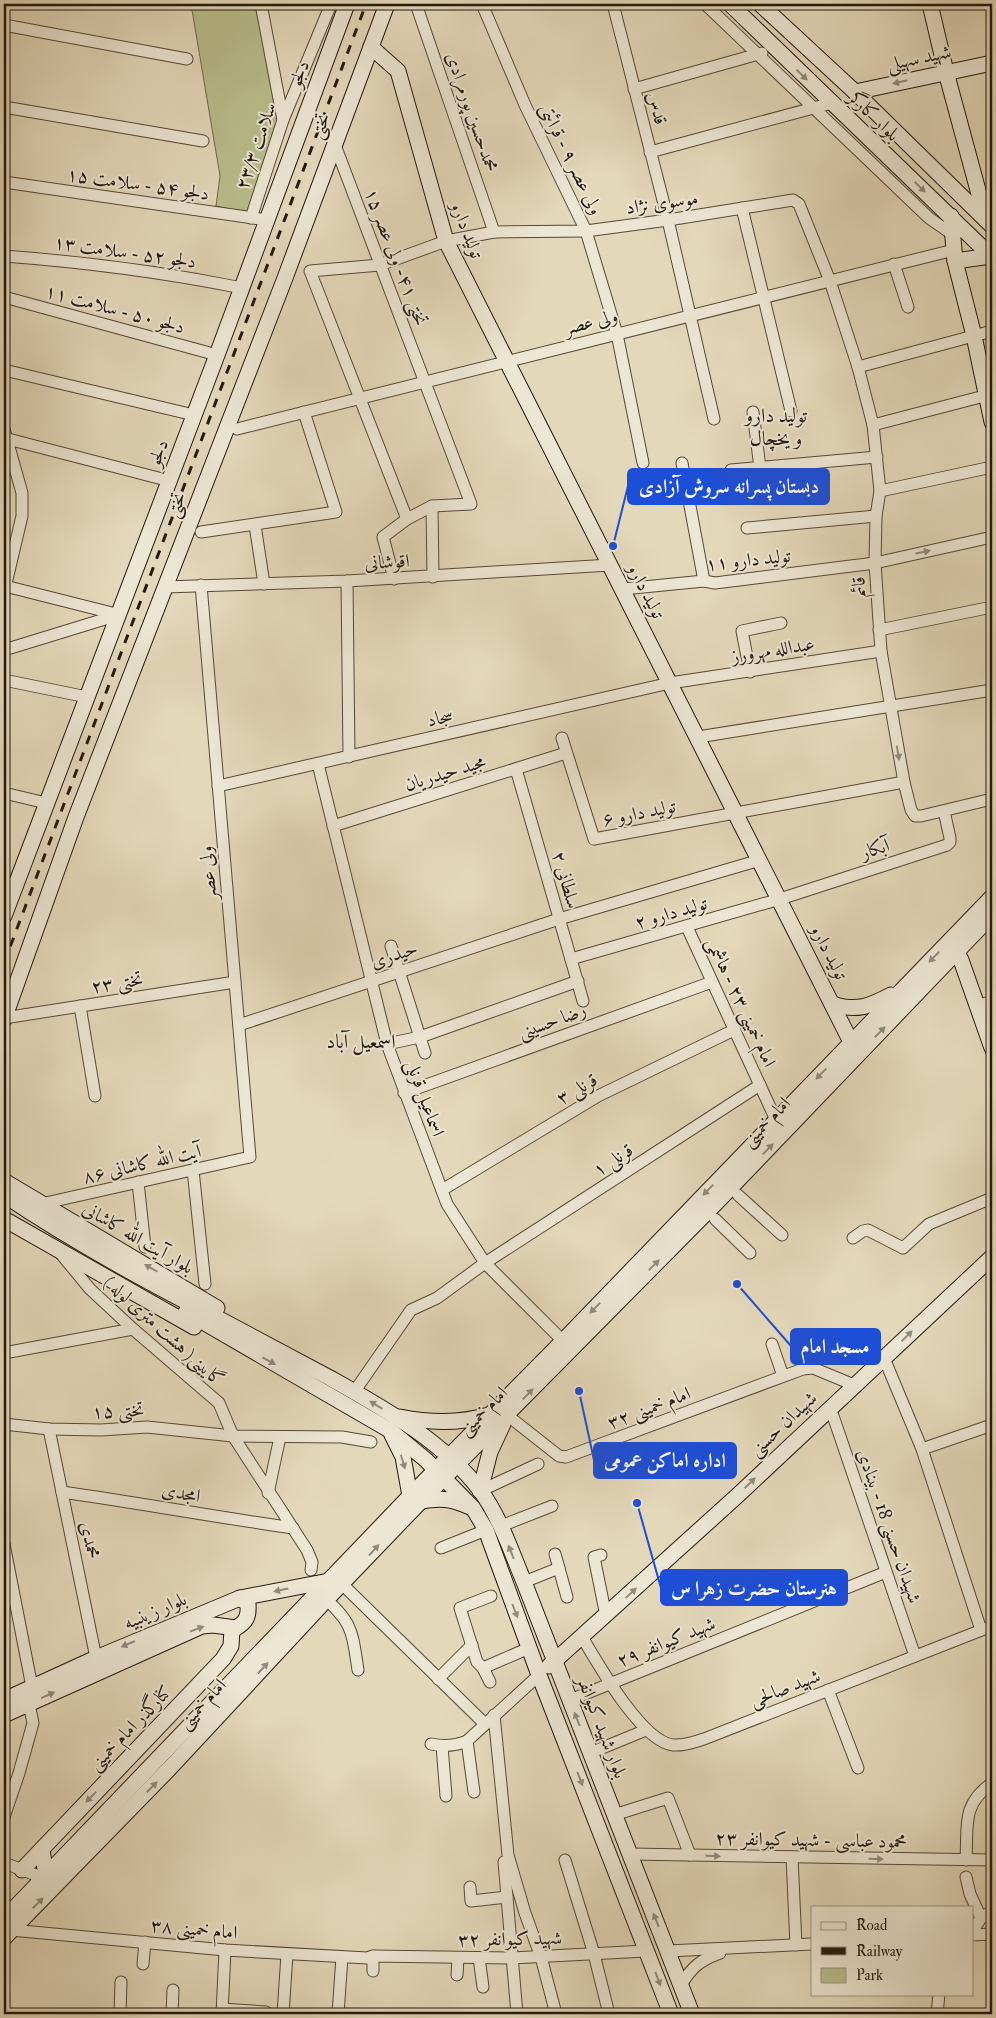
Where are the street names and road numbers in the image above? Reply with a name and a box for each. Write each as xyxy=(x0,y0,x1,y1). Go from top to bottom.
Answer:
street label: شهید سهیلی xyxy=(885,39,954,78)
street label: محمدحسین پورمرادی xyxy=(439,49,504,176)
street label: دلجو xyxy=(282,57,315,93)
street label: بلوار کارگر xyxy=(842,83,906,146)
street label: قدس xyxy=(641,89,673,127)
street label: سلامت ۲۳/۳ xyxy=(230,99,282,193)
street label: ولی عصر ۹ - قرائتی xyxy=(534,99,608,219)
street label: تختی xyxy=(304,110,337,143)
street label: دلجو ۵۴ - سلامت ۱۵ xyxy=(65,162,211,206)
street label: تختی ۴۱- ولی عصر ۱۵ xyxy=(358,185,433,329)
street label: موسوی نژاد xyxy=(624,186,700,220)
street label: تولید دارو xyxy=(445,196,489,262)
street label: دلجو ۵۲ - سلامت ۱۳ xyxy=(52,230,198,274)
street label: دلجو ۵۰ - سلامت ۱۱ xyxy=(42,279,188,339)
street label: ولی عصر xyxy=(560,304,620,341)
street label: دلجو xyxy=(141,436,174,472)
street label: تختی xyxy=(160,489,193,522)
street label: تولید دارو ۱۱ xyxy=(704,544,792,576)
street label: اقوشانی xyxy=(364,549,410,575)
street label: تولید دارو xyxy=(621,558,670,623)
street label: قائم xyxy=(846,576,876,598)
street label: عبدالله مهرورز xyxy=(728,632,816,669)
street label: سجاد xyxy=(425,703,455,733)
street label: مجید حیدریان xyxy=(401,749,489,797)
street label: تولید دارو ۶ xyxy=(600,794,678,832)
street label: آبکار xyxy=(856,833,894,865)
street label: ولی عصر xyxy=(194,845,223,903)
street label: ۲ سلطانی xyxy=(546,849,586,911)
street label: تولید دارو ۲ xyxy=(632,891,710,935)
street label: تولید دارو xyxy=(804,919,853,984)
street label: امام خمینی ۲۳ - هاشمی xyxy=(697,933,782,1072)
street label: حیدری xyxy=(367,936,421,974)
street label: تختی ۲۳ xyxy=(89,967,145,1000)
street label: رضا حسینی xyxy=(515,998,590,1045)
street label: اسماعیل قرنلی xyxy=(398,1056,450,1140)
street label: قرنلی ۳ xyxy=(552,1068,603,1112)
street label: امام خمینی xyxy=(736,1092,799,1155)
street label: آیت الله کاشانی ۸۶ xyxy=(80,1135,205,1189)
street label: قرنلی ۱ xyxy=(588,1138,639,1184)
street label: بلوار آیت الله کاشانی xyxy=(78,1194,199,1280)
street label: گایینی( هشت متری لوله ) xyxy=(98,1270,229,1392)
street label: امام خمینی xyxy=(453,1381,516,1444)
street label: امام خمینی ۳۲ xyxy=(604,1381,695,1439)
street label: شهیدان حسنی xyxy=(744,1386,823,1462)
street label: تختی ۱۵ xyxy=(91,1398,145,1425)
street label: شهیدان حسنی 18 - بینادی xyxy=(850,1446,927,1607)
street label: امجدی xyxy=(160,1477,202,1509)
street label: محمدی xyxy=(74,1519,106,1561)
street label: بلوار زینبیه xyxy=(120,1587,190,1635)
street label: شهید کیوانفر ۲۹ xyxy=(613,1611,719,1673)
street label: شهید صالحی xyxy=(746,1664,824,1713)
street label: بلوار شهید کیوانفر xyxy=(571,1670,633,1782)
street label: امام خمینی xyxy=(172,1674,234,1737)
street label: کنارگذر امام خمینی xyxy=(82,1679,180,1779)
street label: محمود عباسی - شهید کیوانفر ۲۳ xyxy=(715,1826,907,1855)
street label: امام خمینی ۳۸ xyxy=(149,1913,238,1949)
street label: شهید کیوانفر ۳۲ xyxy=(458,1926,562,1952)

